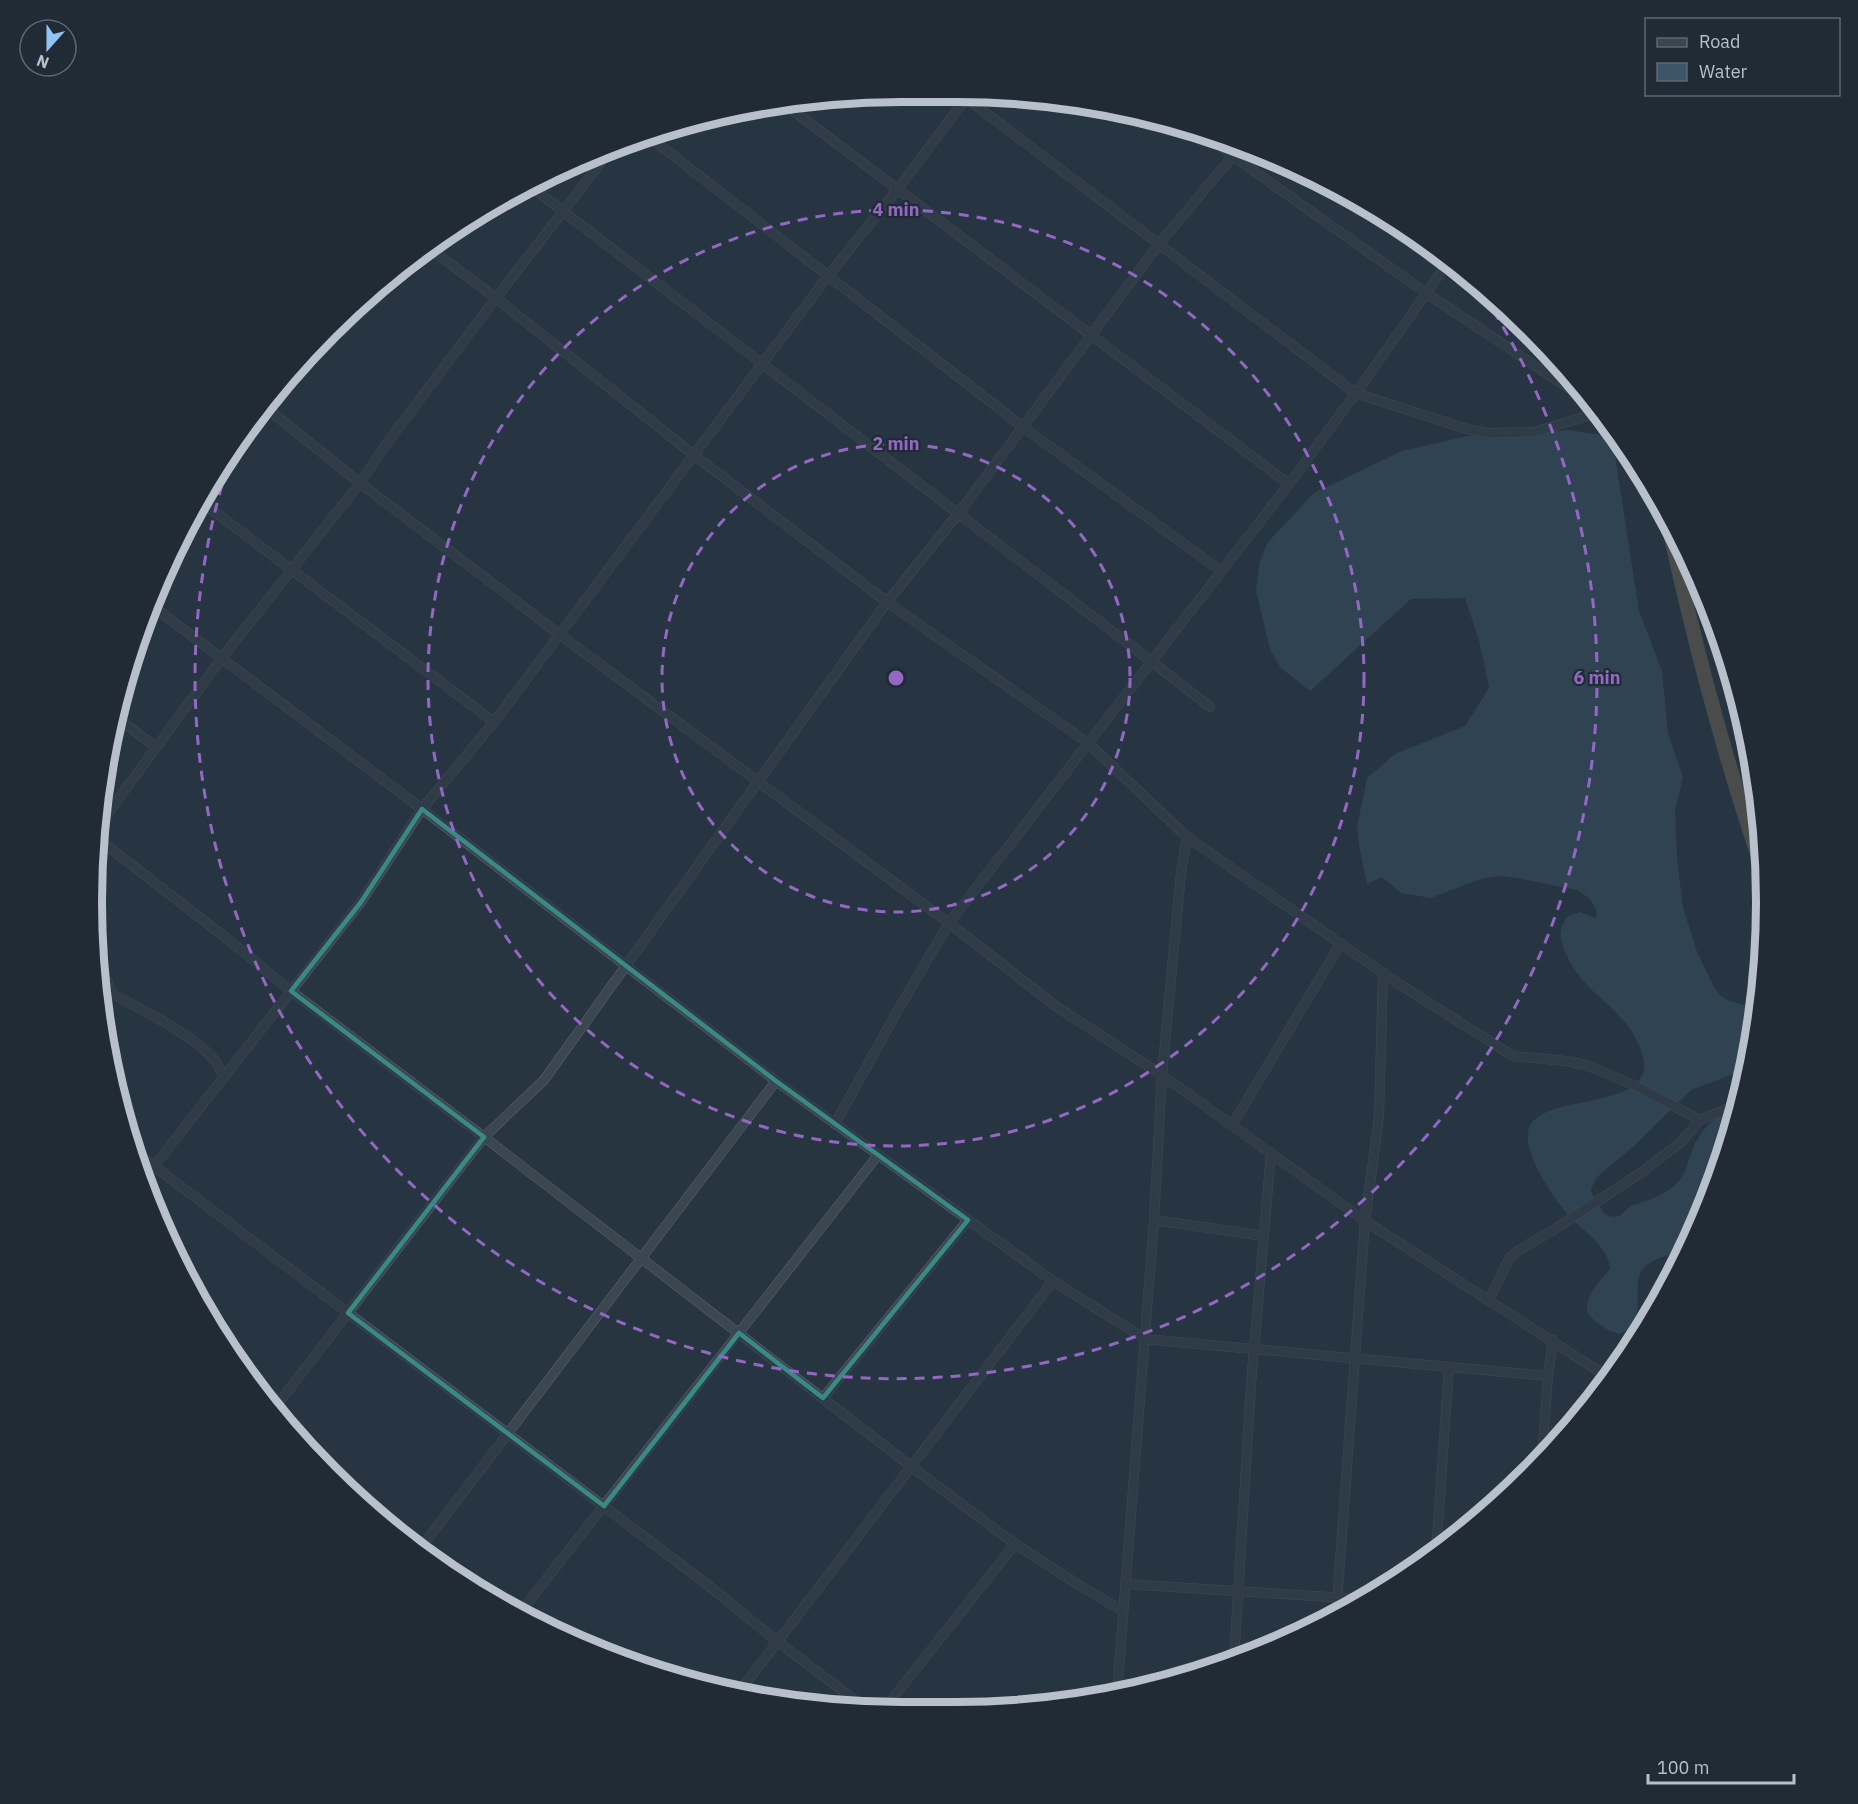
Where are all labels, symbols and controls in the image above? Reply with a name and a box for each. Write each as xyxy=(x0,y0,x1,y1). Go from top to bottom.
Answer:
north arrow xyxy=(18,18,78,78)
legend xyxy=(1645,18,1840,96)
text: Road xyxy=(1699,30,1740,53)
text: N xyxy=(34,51,52,73)
text: Water xyxy=(1699,60,1748,83)
text: 4 min xyxy=(872,198,920,221)
text: 2 min xyxy=(872,432,920,455)
text: 6 min xyxy=(1573,666,1621,689)
centre of rings xyxy=(886,668,906,688)
scale bar xyxy=(1648,1747,1794,1785)
text: 100 m xyxy=(1657,1756,1709,1779)

